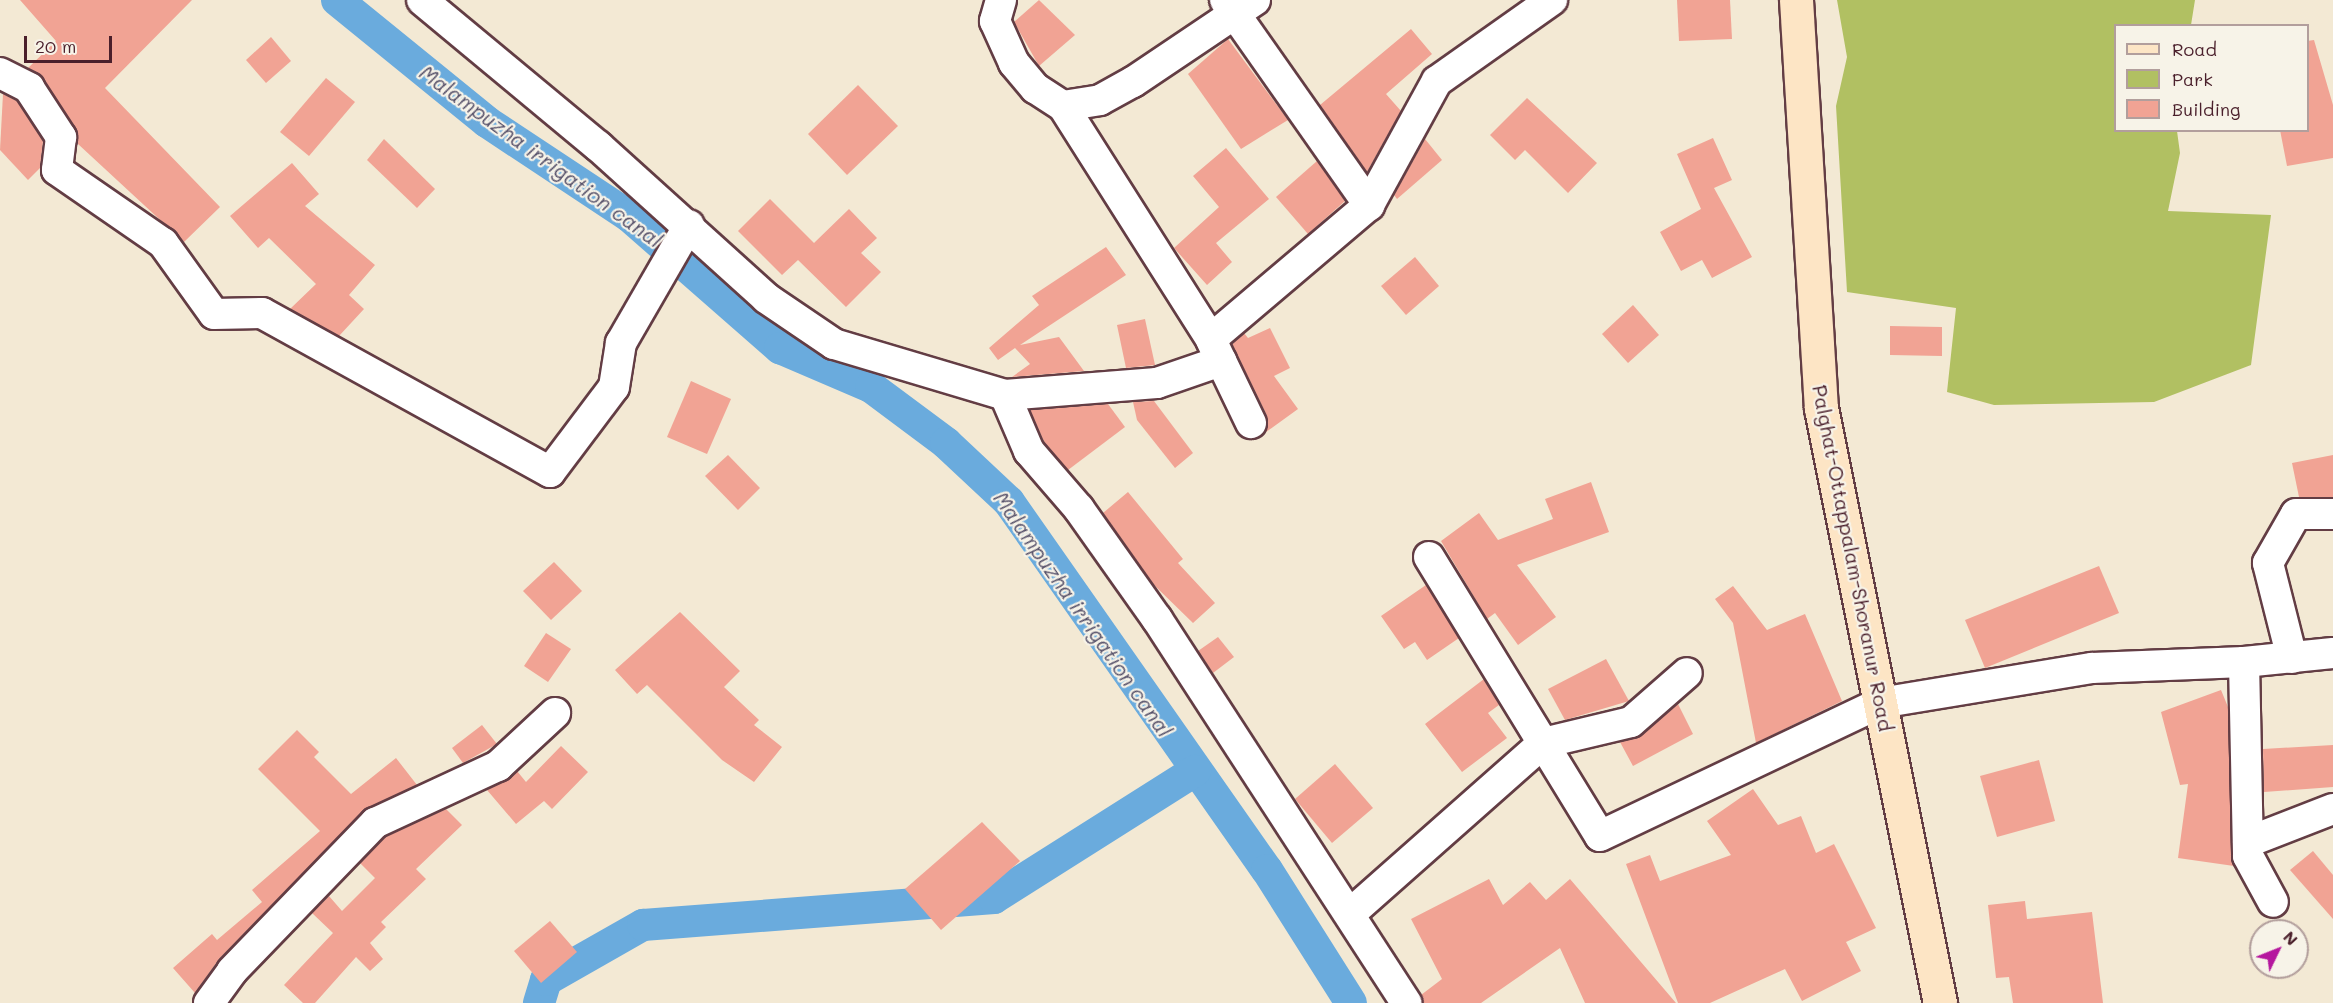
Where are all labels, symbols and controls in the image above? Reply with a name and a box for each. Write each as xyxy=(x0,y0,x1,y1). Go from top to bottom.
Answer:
scale bar xyxy=(27,24,116,62)
legend xyxy=(2114,24,2309,132)
text: 20 m xyxy=(35,34,76,58)
text: Road xyxy=(2172,37,2217,61)
water label: Malampuzha irrigation canal xyxy=(415,59,667,253)
text: Park xyxy=(2172,67,2213,91)
text: Building xyxy=(2172,97,2240,121)
street label: Palghat-Ottappalam-Shoranur Road xyxy=(1808,383,1898,733)
water label: Malampuzha irrigation canal xyxy=(988,486,1178,742)
north arrow xyxy=(2249,919,2309,979)
text: N xyxy=(2279,926,2303,949)

